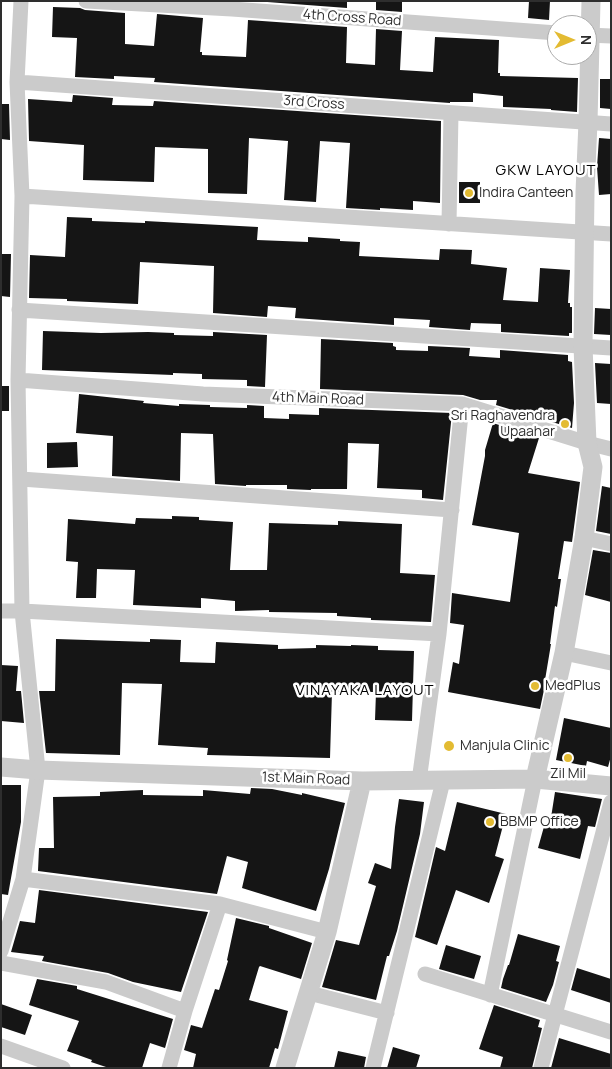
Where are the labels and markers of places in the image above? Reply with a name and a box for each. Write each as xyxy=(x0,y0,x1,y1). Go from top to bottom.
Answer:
place label: Indira Canteen xyxy=(479,185,573,201)
marker: Indira Canteen xyxy=(463,187,475,199)
place label: Sri Raghavendra Upaahar xyxy=(451,408,555,441)
marker: Sri Raghavendra Upaahar xyxy=(559,418,571,430)
place label: MedPlus xyxy=(545,678,601,694)
marker: MedPlus xyxy=(529,680,541,692)
place label: Manjula Clinic xyxy=(460,738,549,754)
marker: Manjula Clinic xyxy=(442,739,456,753)
marker: Zil Mil xyxy=(562,752,574,764)
place label: Zil Mil xyxy=(550,766,586,782)
place label: BBMP Office xyxy=(500,814,579,830)
marker: BBMP Office xyxy=(484,816,496,828)

